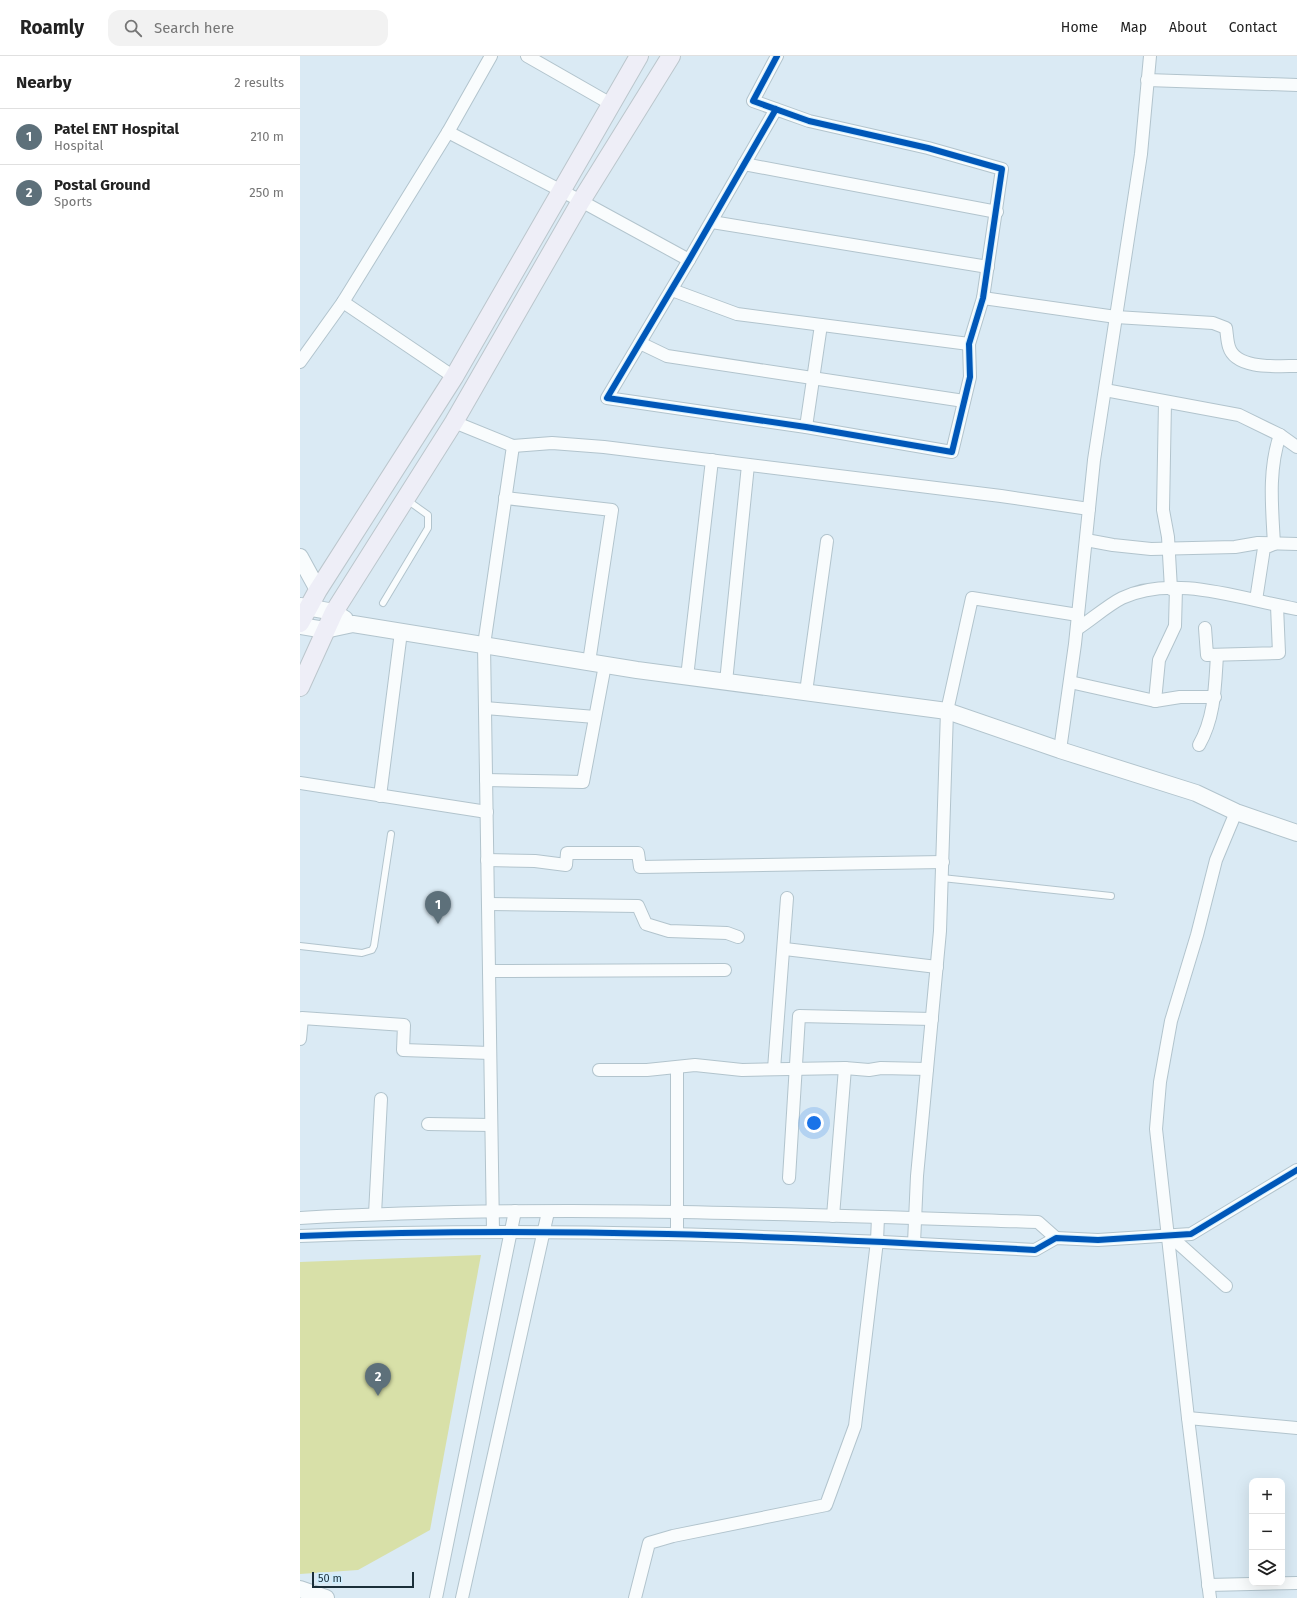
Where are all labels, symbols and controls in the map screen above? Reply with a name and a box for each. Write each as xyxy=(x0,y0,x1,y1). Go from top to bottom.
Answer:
search box xyxy=(108,10,388,46)
text: Roamly xyxy=(20,16,84,39)
icon: search xyxy=(122,17,144,39)
text: Search here xyxy=(154,19,234,37)
text: Home xyxy=(1061,19,1098,36)
text: Map xyxy=(1120,19,1147,36)
text: About xyxy=(1169,19,1207,36)
text: Contact xyxy=(1229,19,1277,36)
text: Nearby xyxy=(16,72,71,93)
text: 2 results xyxy=(234,75,284,90)
text: Patel ENT Hospital xyxy=(54,120,179,138)
text: 1 xyxy=(26,129,32,144)
text: 210 m xyxy=(250,129,284,144)
text: Hospital xyxy=(54,138,103,153)
text: Postal Ground xyxy=(54,176,150,194)
text: 2 xyxy=(26,185,32,200)
text: 250 m xyxy=(249,185,284,200)
text: Sports xyxy=(54,194,92,209)
pin: 1 xyxy=(425,891,451,924)
your location xyxy=(804,1113,824,1133)
pin: 2 xyxy=(365,1363,391,1396)
map controls xyxy=(1249,1478,1285,1586)
button: + xyxy=(1249,1478,1285,1514)
button: − xyxy=(1249,1514,1285,1550)
button: layers xyxy=(1249,1550,1285,1586)
scale bar xyxy=(312,1570,414,1589)
text: 50 m xyxy=(318,1572,342,1585)

